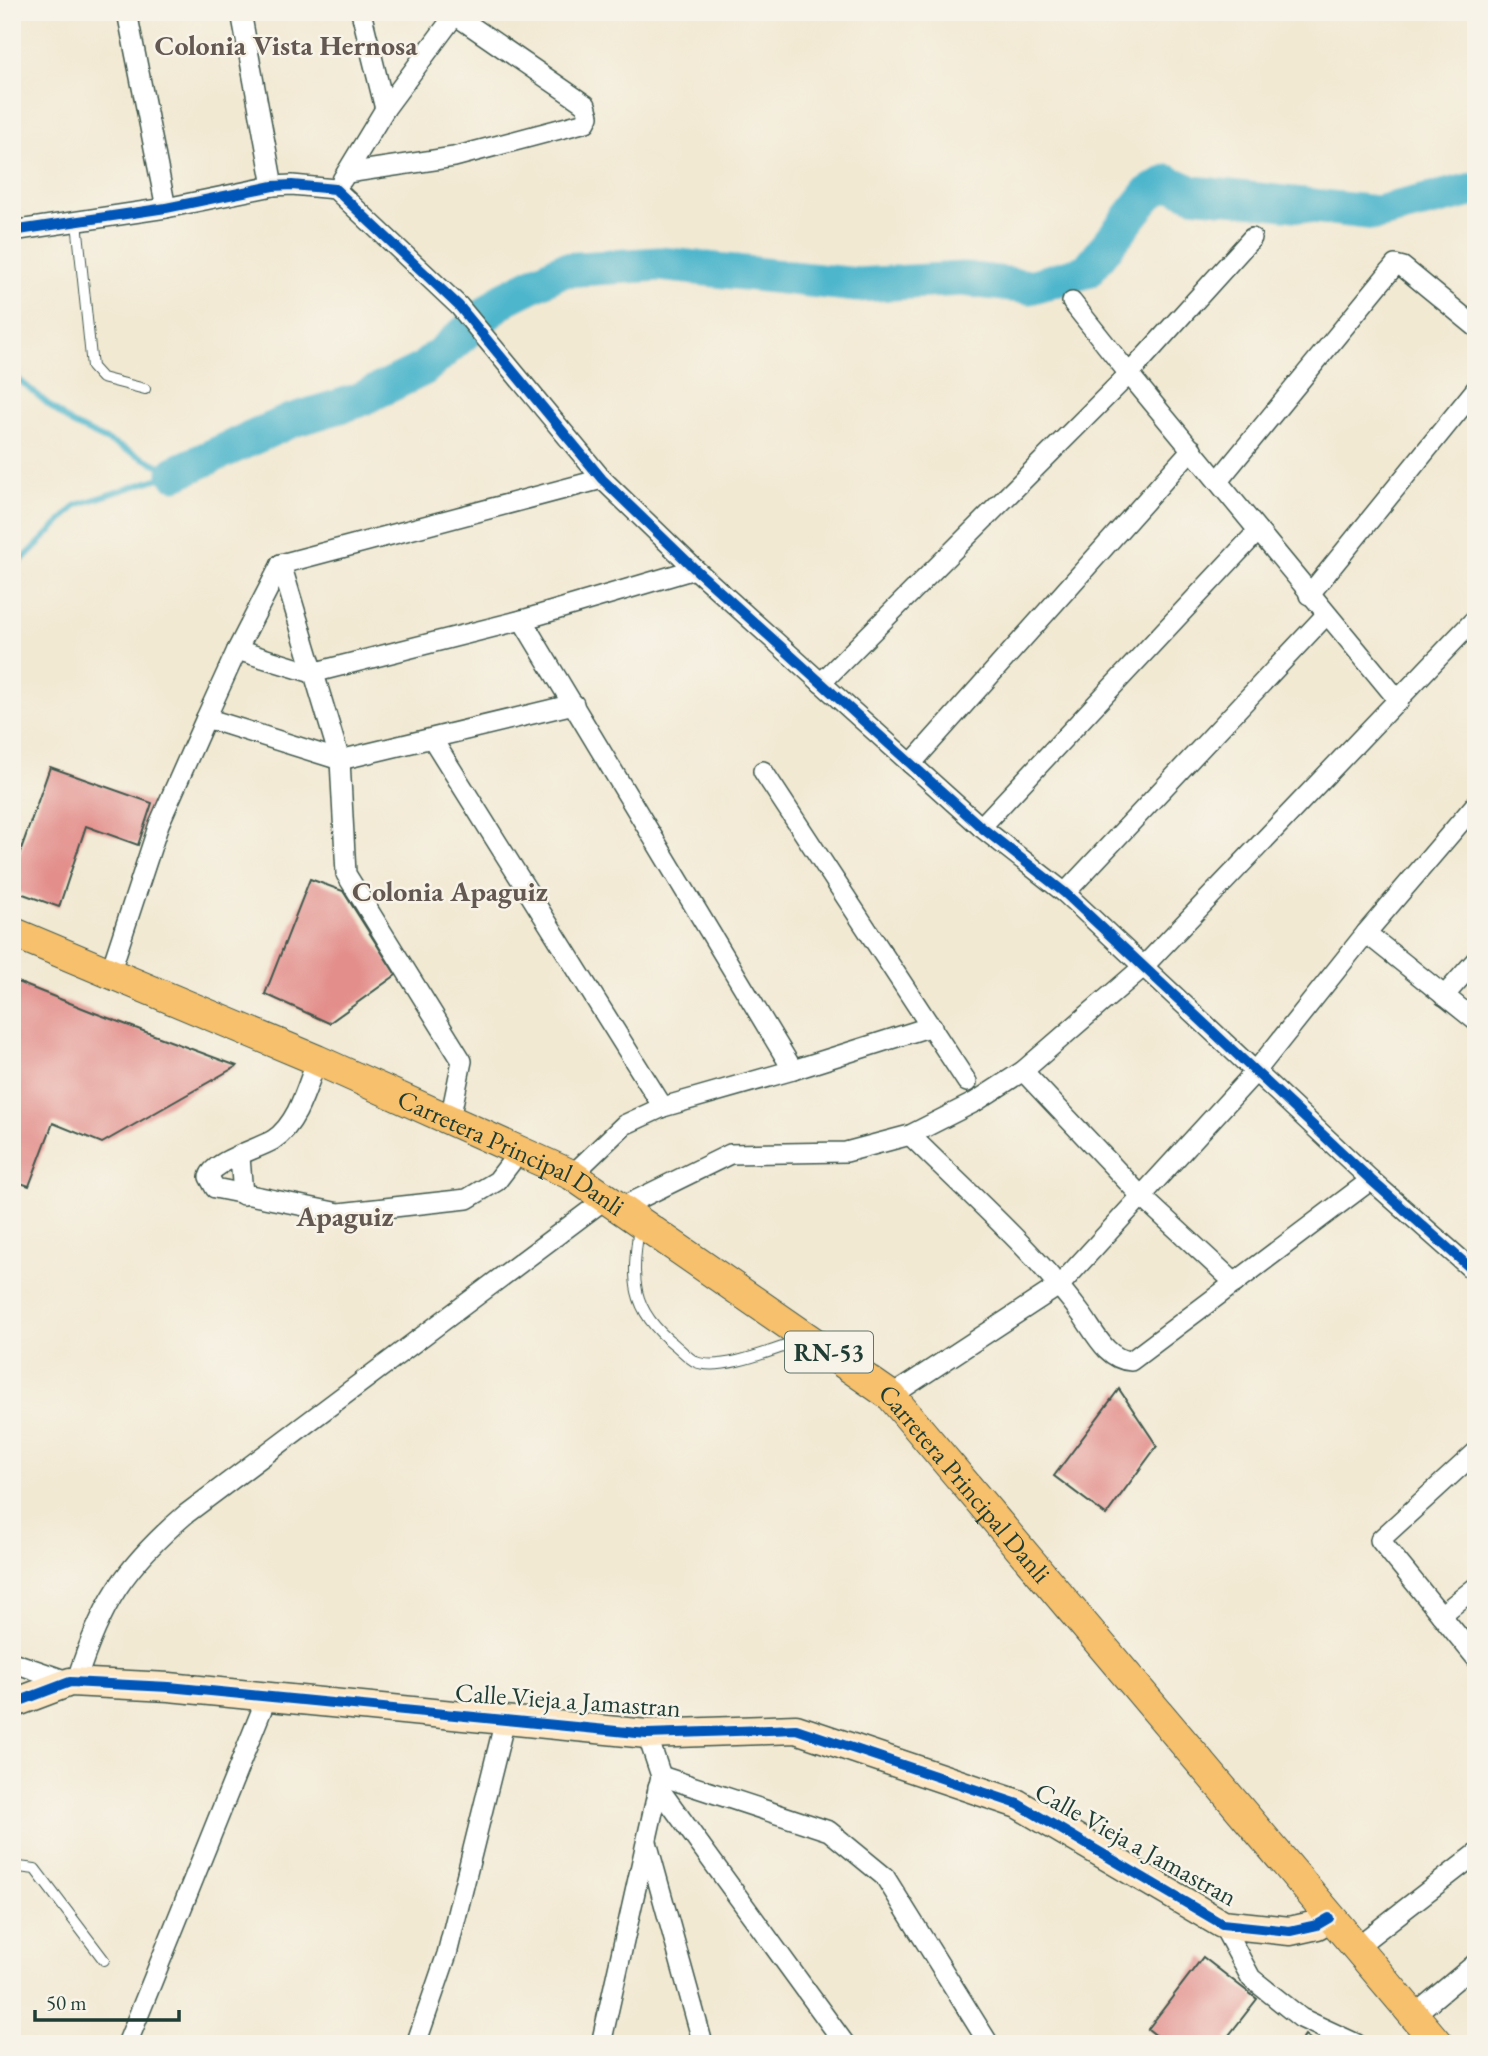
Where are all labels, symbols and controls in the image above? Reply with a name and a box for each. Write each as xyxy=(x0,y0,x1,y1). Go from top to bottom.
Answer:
district label: Colonia Vista Hernosa xyxy=(155,27,418,63)
district label: Colonia Apaguiz xyxy=(352,873,548,909)
street label: Carretera Principal Danli xyxy=(392,1082,632,1223)
district label: Apaguiz xyxy=(295,1198,394,1234)
road number: RN-53 xyxy=(785,1332,873,1372)
street label: Carretera Principal Danli xyxy=(873,1376,1058,1590)
street label: Calle Vieja a Jamastran xyxy=(454,1675,682,1725)
street label: Calle Vieja a Jamastran xyxy=(1029,1774,1243,1914)
scale bar xyxy=(35,1979,178,2023)
text: 50 m xyxy=(46,1989,87,2016)

